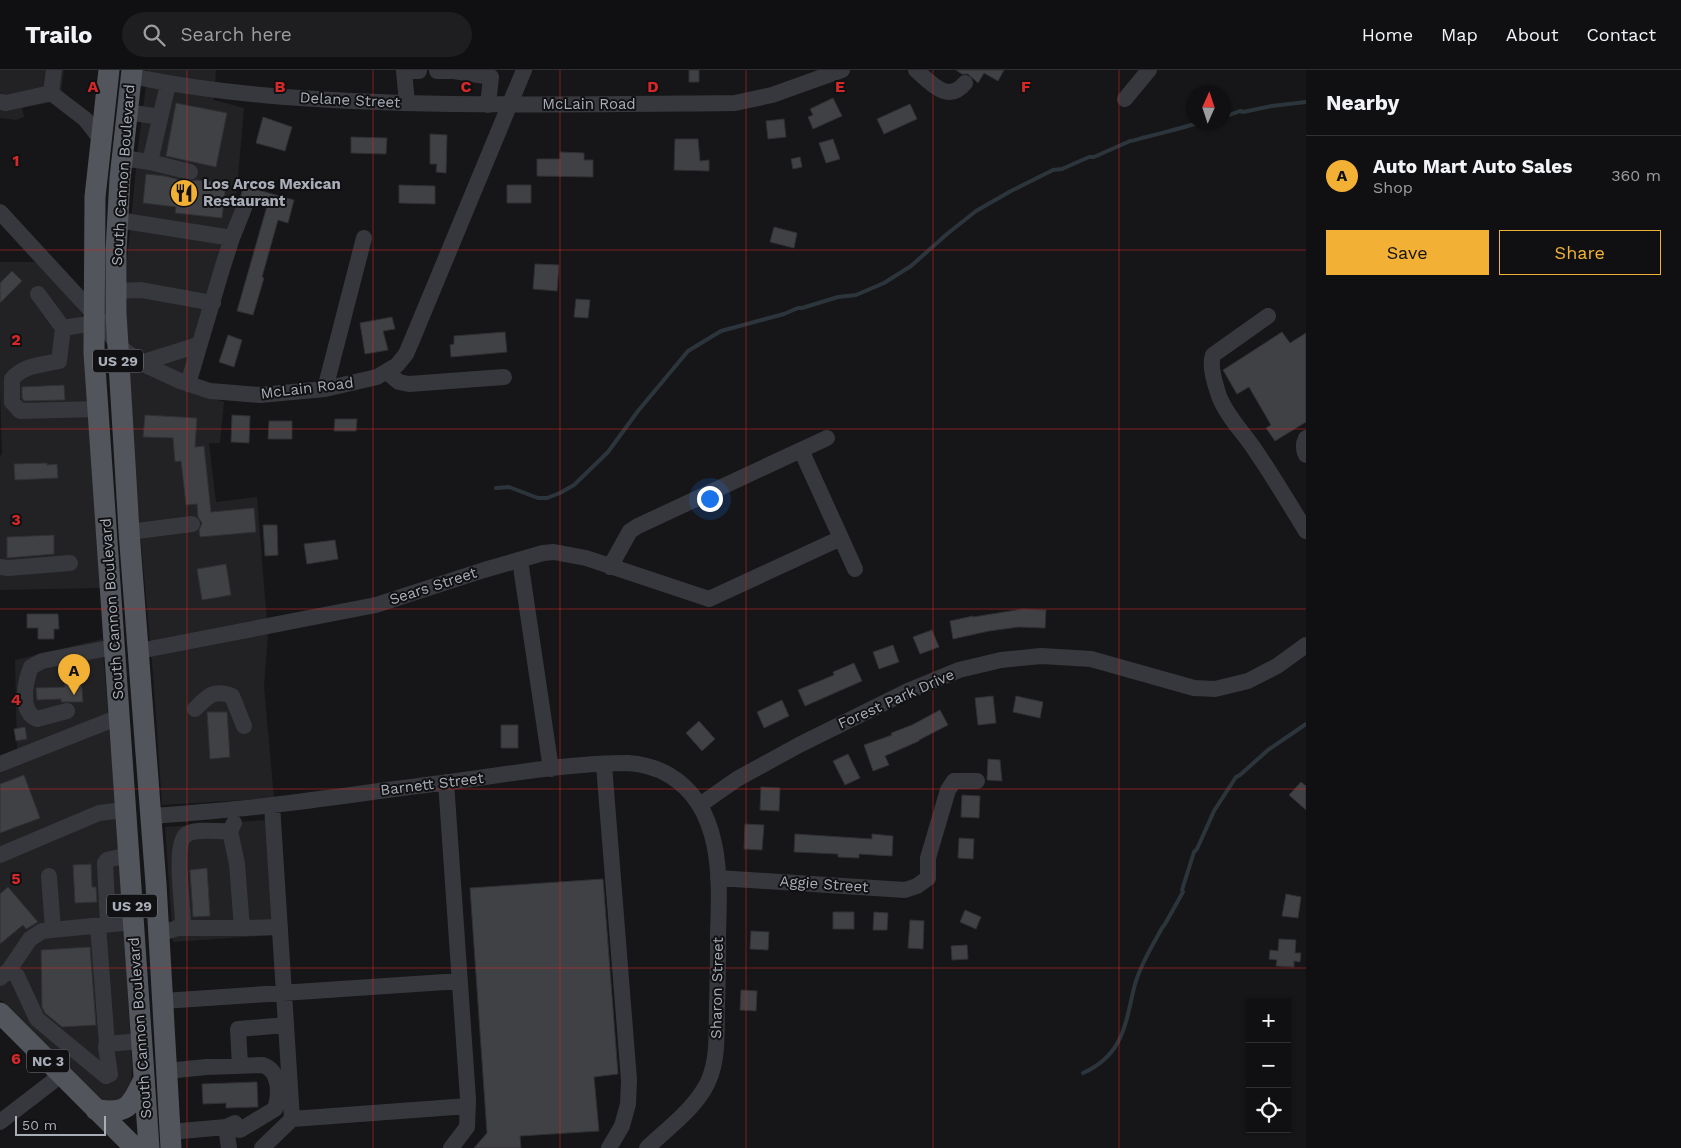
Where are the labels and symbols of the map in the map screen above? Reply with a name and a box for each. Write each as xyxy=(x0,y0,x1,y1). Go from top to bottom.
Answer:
text: A xyxy=(88,77,99,96)
text: B xyxy=(275,77,286,96)
text: C xyxy=(461,77,472,96)
text: D xyxy=(647,77,659,96)
text: E xyxy=(835,77,845,96)
text: F xyxy=(1021,77,1031,96)
street label: South Cannon Boulevard xyxy=(108,84,138,266)
north arrow xyxy=(1186,85,1231,130)
street label: Delane Street xyxy=(299,88,401,112)
street label: McLain Road xyxy=(542,95,636,113)
text: 1 xyxy=(13,151,19,170)
place label: Los Arcos Mexican Restaurant xyxy=(203,175,341,210)
restaurant icon: Los Arcos Mexican Restaurant xyxy=(169,178,199,208)
text: 2 xyxy=(11,330,21,349)
road number: US 29 xyxy=(93,350,143,372)
street label: McLain Road xyxy=(259,373,355,403)
your location xyxy=(697,486,723,512)
text: 3 xyxy=(11,510,21,529)
street label: South Cannon Boulevard xyxy=(97,518,127,700)
street label: Sears Street xyxy=(387,563,480,609)
pin: A xyxy=(58,654,90,695)
street label: Forest Park Drive xyxy=(835,665,957,733)
text: 4 xyxy=(11,690,21,709)
street label: Barnett Street xyxy=(379,769,485,799)
text: 5 xyxy=(11,869,21,888)
street label: Aggie Street xyxy=(779,872,870,896)
road number: US 29 xyxy=(107,894,157,918)
street label: Sharon Street xyxy=(707,936,727,1039)
street label: South Cannon Boulevard xyxy=(125,937,155,1119)
text: 6 xyxy=(11,1049,21,1068)
road number: NC 3 xyxy=(27,1049,69,1072)
scale bar xyxy=(15,1113,106,1136)

